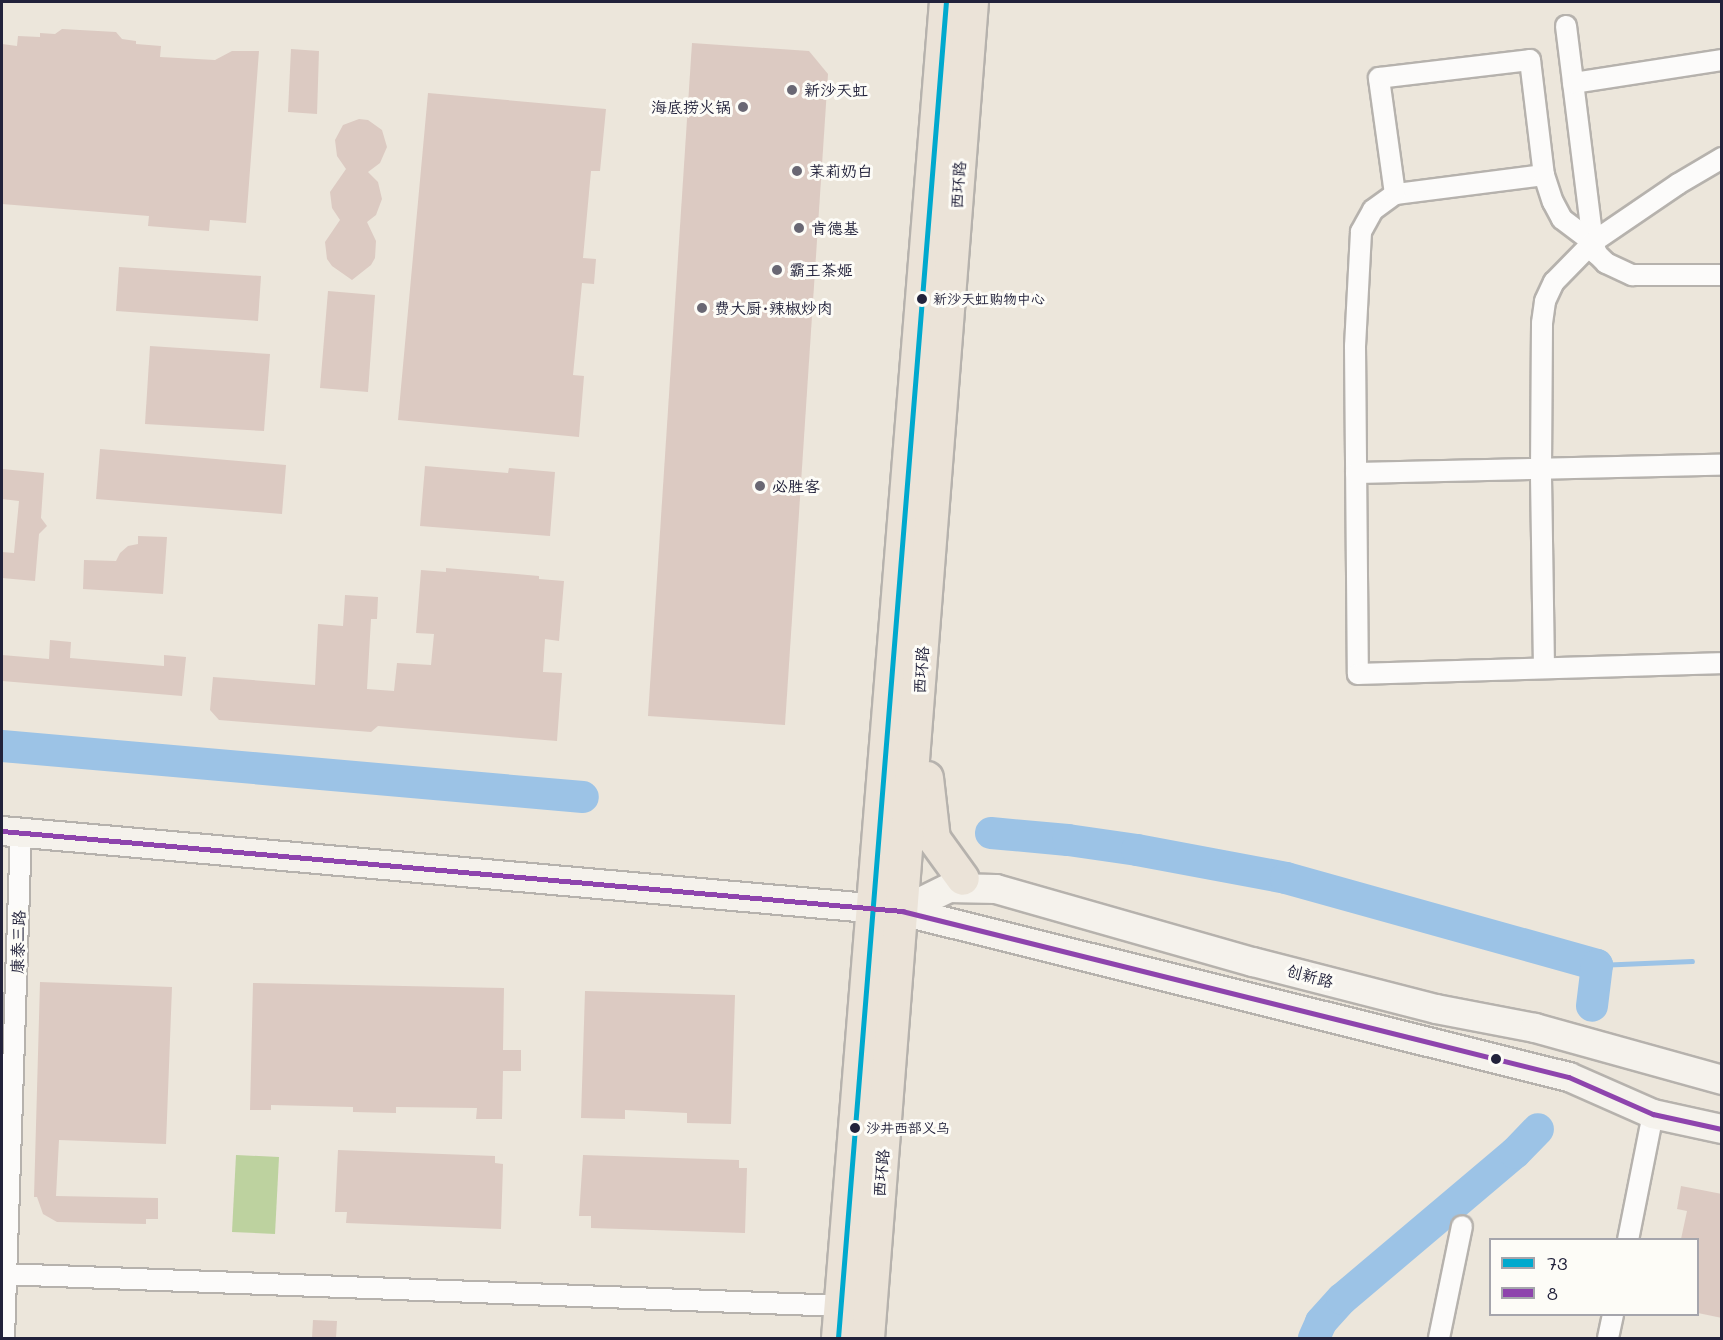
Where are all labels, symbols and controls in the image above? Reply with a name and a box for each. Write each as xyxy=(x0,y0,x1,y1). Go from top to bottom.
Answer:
place label: 新沙天虹 xyxy=(804,80,868,100)
marker: 新沙天虹 xyxy=(785,83,799,97)
place label: 海底捞火锅 xyxy=(651,97,731,117)
marker: 海底捞火锅 xyxy=(736,100,750,114)
street label: 西环路 xyxy=(947,160,969,210)
place label: 茉莉奶白 xyxy=(809,161,873,181)
marker: 茉莉奶白 xyxy=(790,164,804,178)
place label: 肯德基 xyxy=(811,218,859,238)
marker: 肯德基 xyxy=(792,221,806,235)
place label: 霸王茶姬 xyxy=(789,260,853,280)
marker: 霸王茶姬 xyxy=(770,263,784,277)
place label: 新沙天虹购物中心 xyxy=(933,291,1045,307)
marker: 新沙天虹购物中心 xyxy=(916,293,928,305)
place label: 费大厨·辣椒炒肉 xyxy=(714,298,833,318)
marker: 费大厨·辣椒炒肉 xyxy=(695,301,709,315)
place label: 必胜客 xyxy=(772,476,820,496)
marker: 必胜客 xyxy=(753,479,767,493)
street label: 西环路 xyxy=(910,645,932,695)
street label: 康泰三路 xyxy=(7,910,29,974)
street label: 创新路 xyxy=(1284,961,1336,991)
unlabelled marker xyxy=(1490,1053,1502,1065)
place label: 沙井西部义乌 xyxy=(866,1120,950,1136)
marker: 沙井西部义乌 xyxy=(849,1122,861,1134)
street label: 西环路 xyxy=(869,1148,893,1198)
legend xyxy=(1489,1238,1699,1316)
text: 73 xyxy=(1547,1251,1568,1275)
text: 8 xyxy=(1547,1281,1558,1305)

